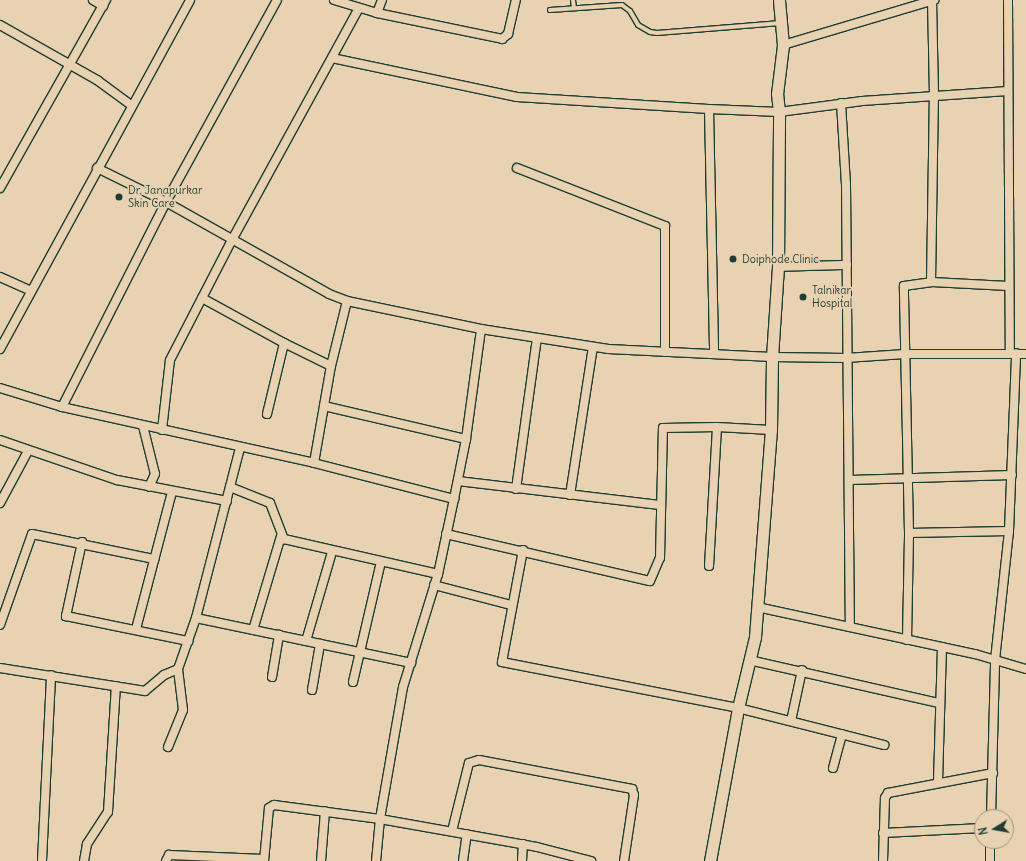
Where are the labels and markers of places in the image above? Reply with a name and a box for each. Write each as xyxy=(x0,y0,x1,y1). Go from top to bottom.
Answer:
place label: Dr. Janapurkar Skin Care xyxy=(128,184,203,210)
marker: Dr. Janapurkar Skin Care xyxy=(113,191,125,203)
place label: Doiphode Clinic xyxy=(742,252,819,266)
marker: Doiphode Clinic xyxy=(727,253,739,265)
place label: Talnikar Hospital xyxy=(812,284,852,310)
marker: Talnikar Hospital xyxy=(797,291,809,303)

